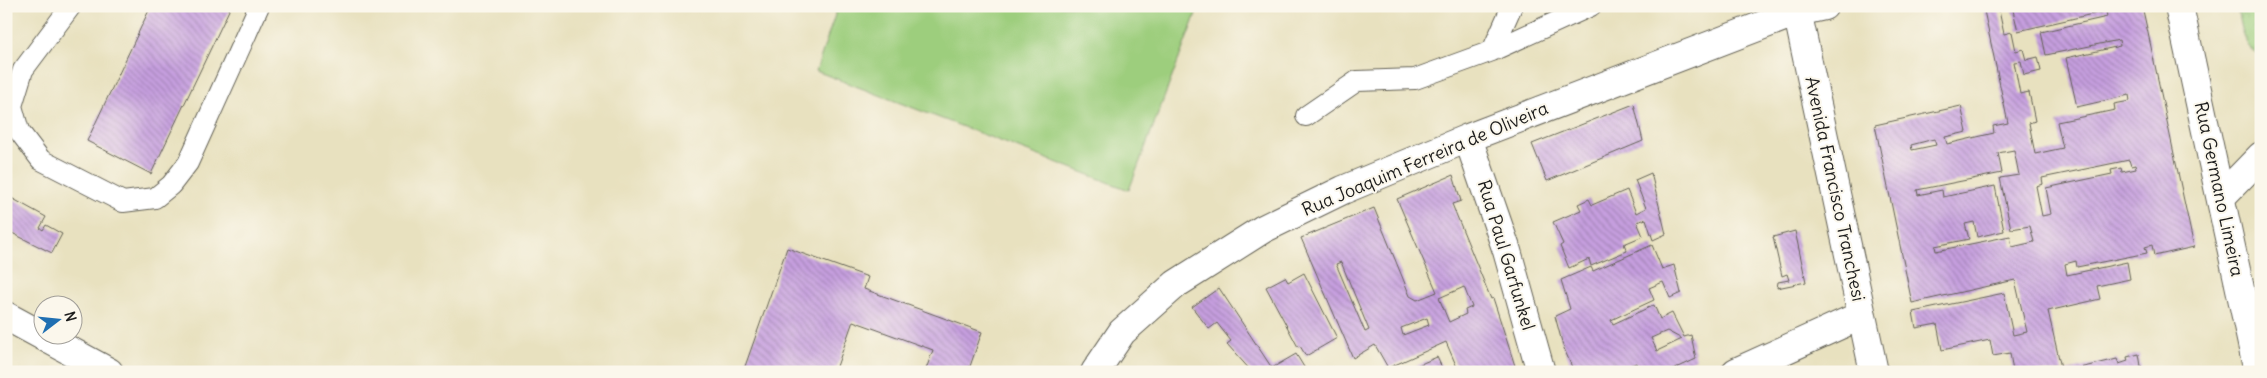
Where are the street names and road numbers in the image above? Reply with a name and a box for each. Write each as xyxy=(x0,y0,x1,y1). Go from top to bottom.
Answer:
street label: Avenida Francisco Tranchesi xyxy=(1800,74,1871,303)
street label: Rua Joaquim Ferreira de Oliveira xyxy=(1298,96,1551,221)
street label: Rua Germano Limeira xyxy=(2190,99,2249,278)
street label: Rua Paul Garfunkel xyxy=(1473,177,1540,333)

